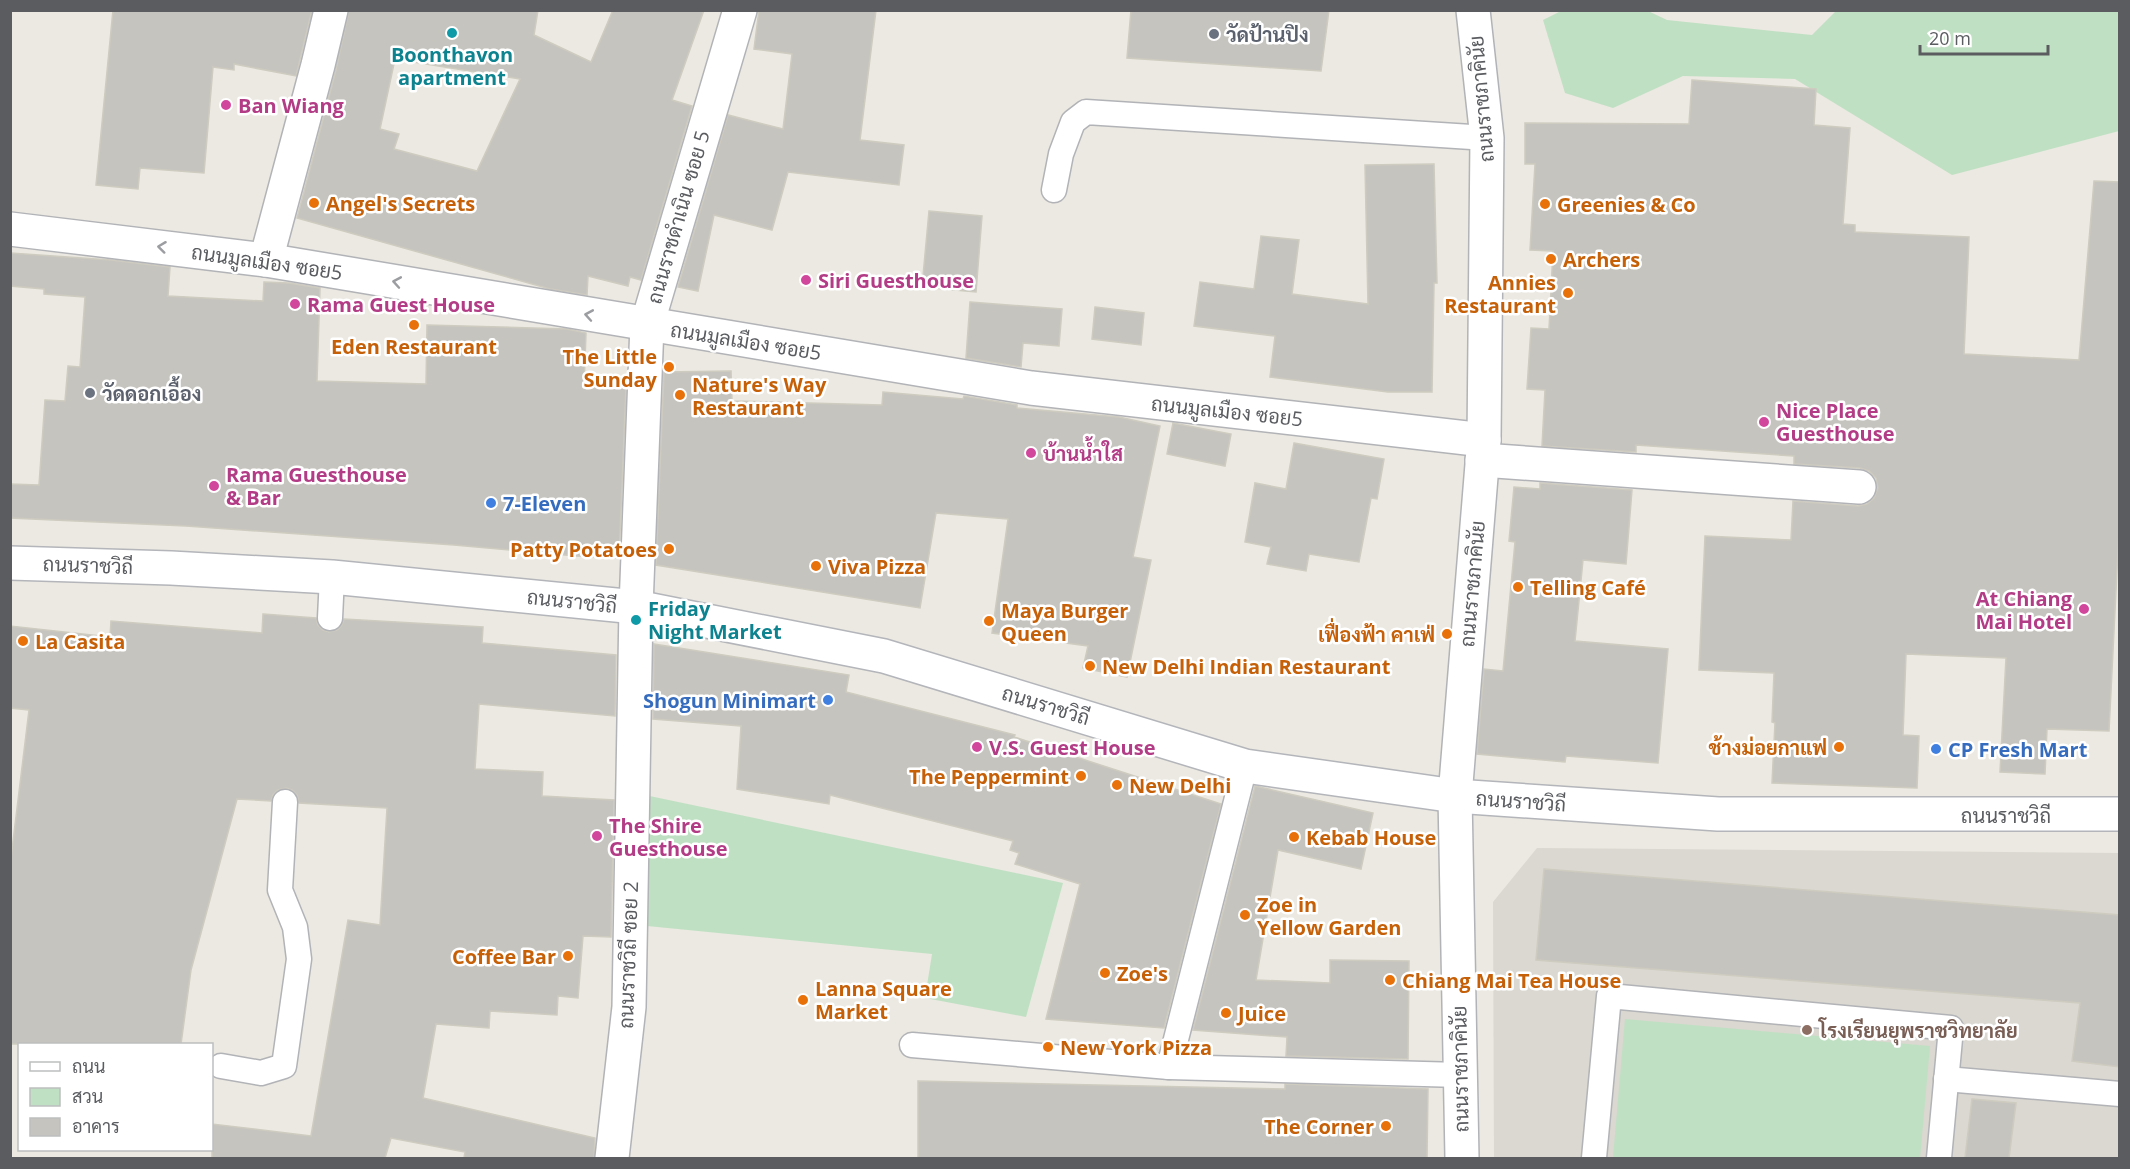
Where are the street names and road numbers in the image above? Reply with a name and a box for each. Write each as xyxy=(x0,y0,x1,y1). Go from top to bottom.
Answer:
street label: ถนนราชภาคินัย xyxy=(1462,35,1500,163)
street label: ถนนราชดำเนิน ซอย 5 xyxy=(640,127,716,307)
street label: ถนนมูลเมือง ซอย5 xyxy=(189,238,344,288)
street label: ถนนมูลเมือง ซอย5 xyxy=(668,316,823,368)
street label: ถนนมูลเมือง ซอย5 xyxy=(1150,390,1304,434)
street label: ถนนราชภาคินัย xyxy=(1453,520,1491,648)
street label: ถนนราชวิถี xyxy=(42,550,134,580)
street label: ถนนราชวิถี xyxy=(526,583,618,619)
street label: ถนนราชวิถี xyxy=(999,679,1093,731)
street label: ถนนราชวิถี xyxy=(1475,784,1567,818)
street label: ถนนราชวิถี xyxy=(1961,802,2051,829)
street label: ถนนราชวิถี ซอย 2 xyxy=(612,881,644,1029)
street label: ถนนราชภาคินัย xyxy=(1445,1005,1475,1133)

